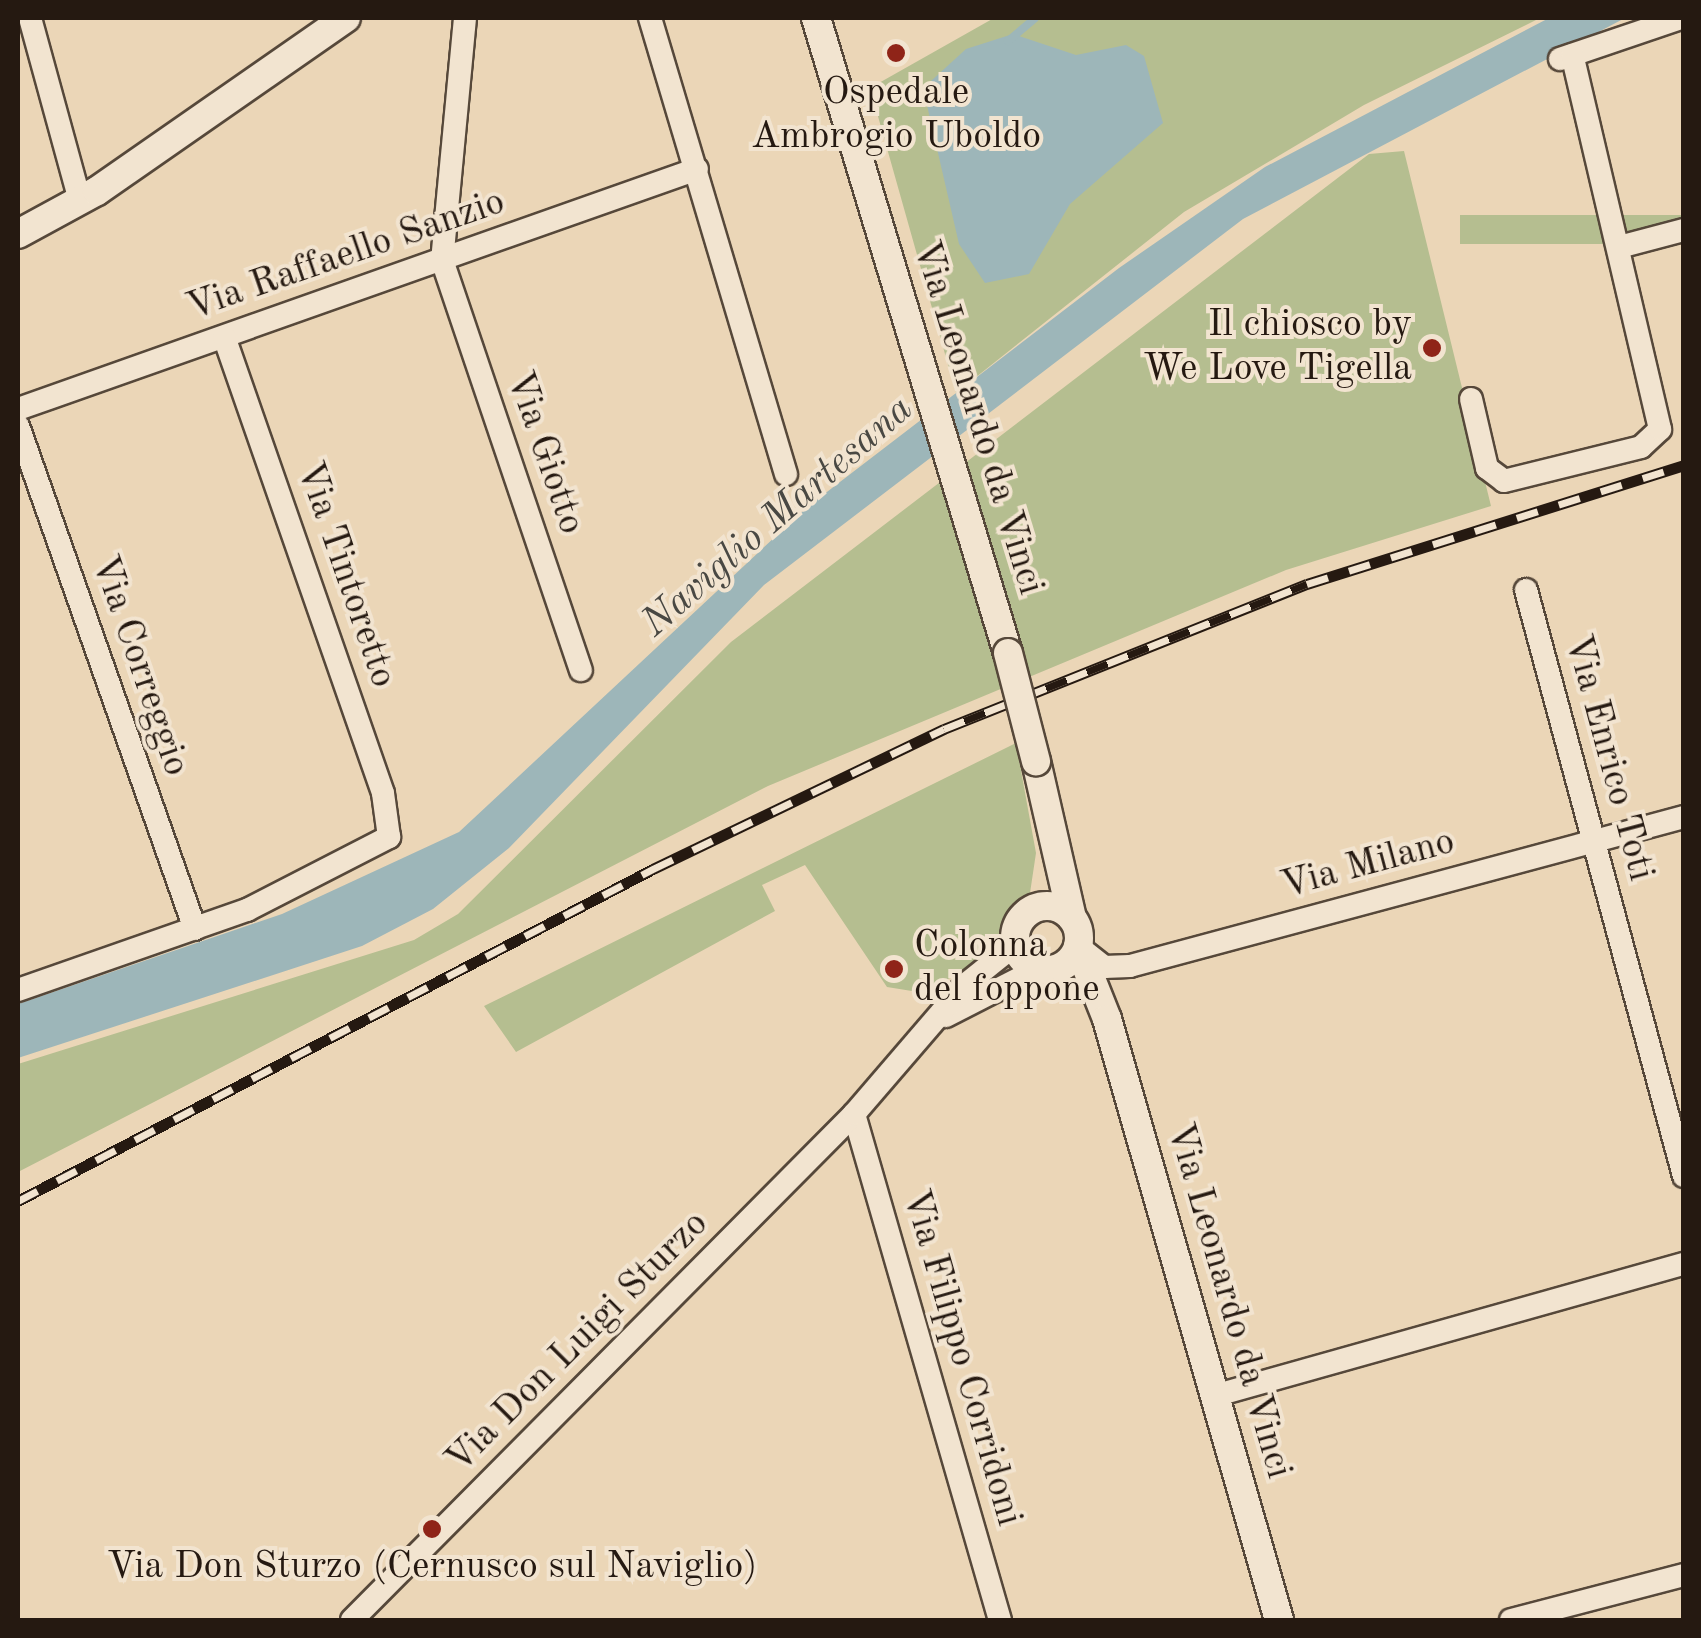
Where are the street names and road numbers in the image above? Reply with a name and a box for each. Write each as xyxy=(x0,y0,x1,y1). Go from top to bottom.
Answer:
street label: Via Raffaello Sanzio xyxy=(181,180,511,332)
street label: Via Leonardo da Vinci xyxy=(901,235,1053,601)
street label: Via Giotto xyxy=(495,366,593,540)
street label: Via Tintoretto xyxy=(285,456,405,694)
street label: Via Correggio xyxy=(80,550,198,782)
street label: Via Enrico Toti xyxy=(1553,630,1663,886)
street label: Via Milano xyxy=(1276,820,1460,910)
street label: Via Leonardo da Vinci xyxy=(1155,1118,1301,1484)
street label: Via Filippo Corridoni xyxy=(891,1185,1031,1531)
street label: Via Don Luigi Sturzo xyxy=(437,1202,719,1484)

